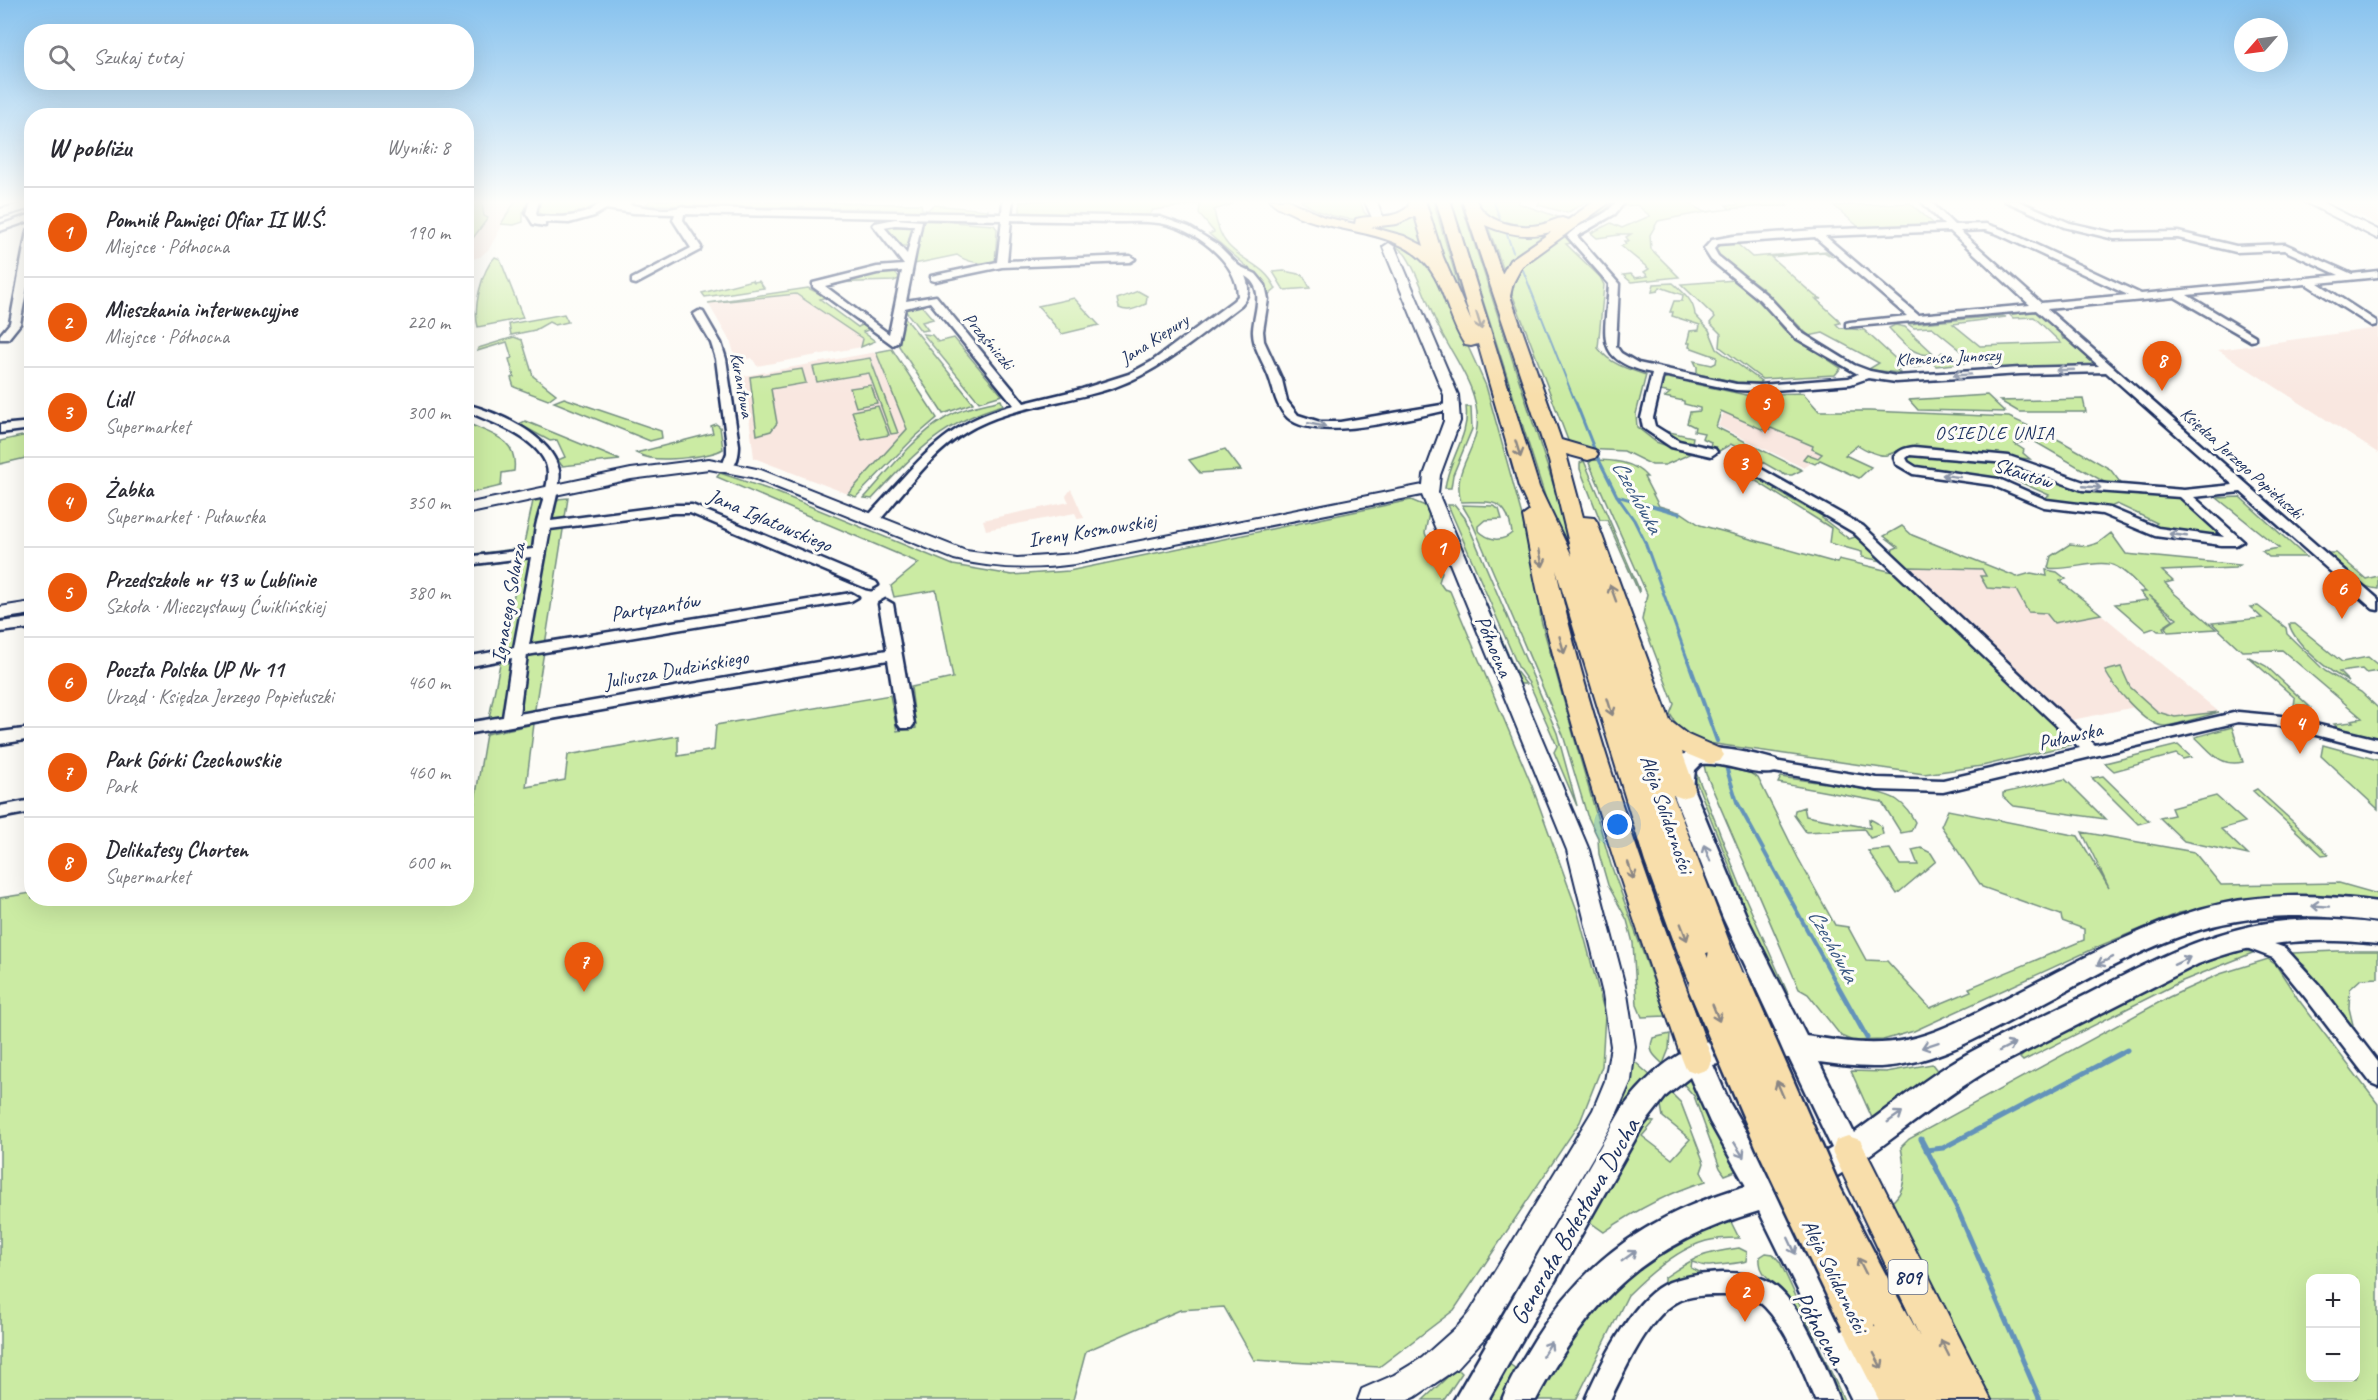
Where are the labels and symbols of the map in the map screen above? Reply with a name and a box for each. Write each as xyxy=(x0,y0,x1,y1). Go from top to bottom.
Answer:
north arrow xyxy=(2234,18,2288,72)
street label: Prząśniczki xyxy=(959,308,1021,376)
street label: Jana Kiepury xyxy=(1115,308,1194,370)
one-way arrow xyxy=(1474,311,1485,330)
pin: 8 xyxy=(2142,342,2182,391)
street label: Klemensa Junoszy xyxy=(1895,343,2003,371)
street label: Kurantowa xyxy=(725,351,759,420)
one-way arrow xyxy=(2056,364,2076,376)
one-way arrow xyxy=(1952,369,1972,380)
pin: 5 xyxy=(1746,384,1784,434)
street label: Księdza Jerzego Popiełuszki xyxy=(2176,402,2310,526)
one-way arrow xyxy=(1307,420,1326,431)
district label: OSIEDLE UNIA xyxy=(1935,422,2055,444)
one-way arrow xyxy=(1513,439,1524,458)
pin: 3 xyxy=(1724,444,1762,494)
street label: Skautów xyxy=(1990,451,2058,495)
water label: Czechówka xyxy=(1606,455,1670,540)
one-way arrow xyxy=(1941,470,1961,481)
street label: Jana Iglatowskiego xyxy=(703,482,837,558)
one-way arrow xyxy=(2081,482,2101,493)
street label: Ireny Kosmowskiej xyxy=(1026,507,1161,553)
pin: 1 xyxy=(1422,530,1460,579)
one-way arrow xyxy=(2168,530,2188,541)
street label: Ignacego Solarza xyxy=(485,539,532,665)
one-way arrow xyxy=(1536,548,1548,567)
pin: 6 xyxy=(2322,570,2362,619)
one-way arrow xyxy=(1607,584,1618,603)
street label: Partyzantów xyxy=(609,587,703,627)
street label: Północna xyxy=(1470,611,1519,682)
one-way arrow xyxy=(1557,635,1568,654)
street label: Juliusza Dudzińskiego xyxy=(601,643,752,695)
one-way arrow xyxy=(1606,697,1617,716)
pin: 4 xyxy=(2280,704,2320,754)
street label: Puławska xyxy=(2036,716,2106,756)
street label: Aleja Solidarności xyxy=(1635,751,1700,879)
your location xyxy=(1603,810,1632,839)
one-way arrow xyxy=(1701,844,1712,863)
one-way arrow xyxy=(1626,861,1637,880)
one-way arrow xyxy=(2310,900,2330,911)
water label: Czechówka xyxy=(1802,904,1866,989)
one-way arrow xyxy=(1679,922,1690,941)
pin: 7 xyxy=(564,942,604,992)
one-way arrow xyxy=(2173,954,2191,966)
one-way arrow xyxy=(2096,955,2114,967)
one-way arrow xyxy=(1711,1003,1722,1022)
one-way arrow xyxy=(1920,1040,1939,1051)
one-way arrow xyxy=(1998,1040,2016,1052)
one-way arrow xyxy=(1773,1081,1785,1099)
street label: Generała Bolesława Ducha xyxy=(1502,1111,1648,1331)
one-way arrow xyxy=(1887,1111,1903,1124)
one-way arrow xyxy=(1734,1141,1746,1158)
street label: Aleja Solidarności xyxy=(1796,1215,1875,1340)
one-way arrow xyxy=(1786,1237,1798,1255)
one-way arrow xyxy=(1620,1250,1636,1262)
one-way arrow xyxy=(1856,1258,1868,1275)
road number: 809 xyxy=(1888,1260,1928,1294)
pin: 2 xyxy=(1726,1272,1764,1322)
street label: Północna xyxy=(1785,1285,1854,1371)
one-way arrow xyxy=(1939,1340,1950,1358)
one-way arrow xyxy=(1541,1341,1553,1358)
one-way arrow xyxy=(1873,1352,1884,1370)

